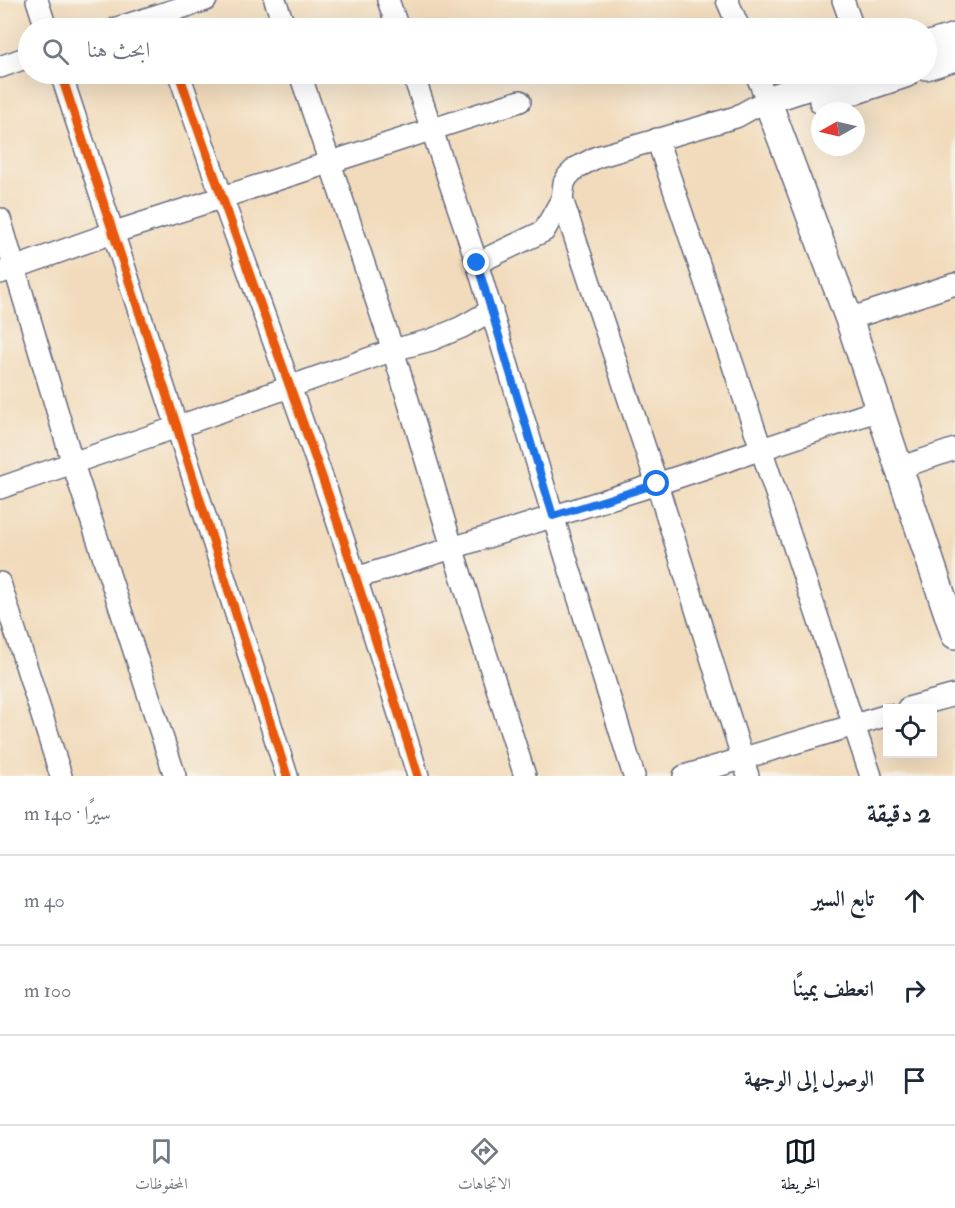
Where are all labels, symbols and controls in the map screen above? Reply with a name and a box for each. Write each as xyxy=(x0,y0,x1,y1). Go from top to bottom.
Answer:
search box xyxy=(18,18,937,84)
icon: search xyxy=(39,35,72,68)
text: ابحث هنا xyxy=(87,36,150,64)
north arrow xyxy=(811,102,865,156)
route end xyxy=(463,249,489,275)
route start xyxy=(643,470,669,496)
map controls xyxy=(883,704,937,758)
button: locate xyxy=(883,704,937,758)
text: 2 دقيقة xyxy=(867,798,931,830)
text: سيرًا · 140 m xyxy=(24,801,111,826)
icon: ahead xyxy=(898,884,931,917)
text: تابع السير xyxy=(812,885,874,913)
text: 40 m xyxy=(24,888,65,913)
icon: right xyxy=(898,974,931,1007)
text: انعطف يمينًا xyxy=(793,975,874,1003)
text: 100 m xyxy=(24,978,71,1003)
icon: arrive xyxy=(898,1064,931,1097)
text: الوصول إلى الوجهة xyxy=(744,1065,874,1093)
tab: المحفوظات xyxy=(135,1135,188,1199)
tab: الاتجاهات xyxy=(458,1135,511,1199)
tab: الخريطة xyxy=(781,1135,820,1199)

